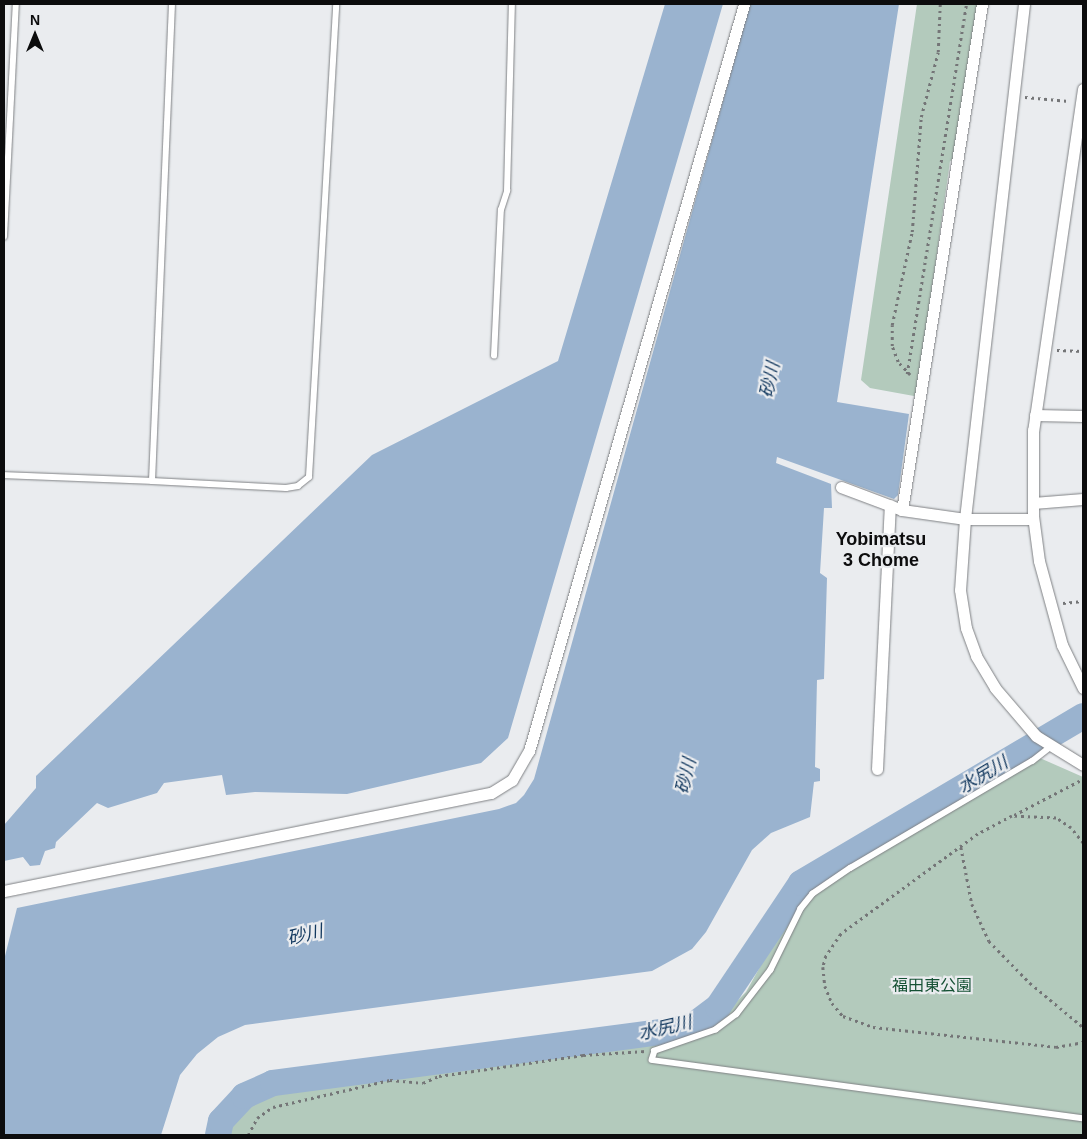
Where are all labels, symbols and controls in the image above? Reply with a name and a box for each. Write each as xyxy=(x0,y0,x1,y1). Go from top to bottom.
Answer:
north arrow xyxy=(10,10,60,60)
text: N xyxy=(30,12,40,28)
water label: 砂川 xyxy=(756,360,784,400)
district label: Yobimatsu 3 Chome xyxy=(836,529,926,572)
water label: 水尻川 xyxy=(954,752,1012,798)
water label: 砂川 xyxy=(671,756,701,796)
water label: 砂川 xyxy=(285,920,325,950)
park label: 福田東公園 xyxy=(892,976,972,996)
water label: 水尻川 xyxy=(636,1011,694,1045)

